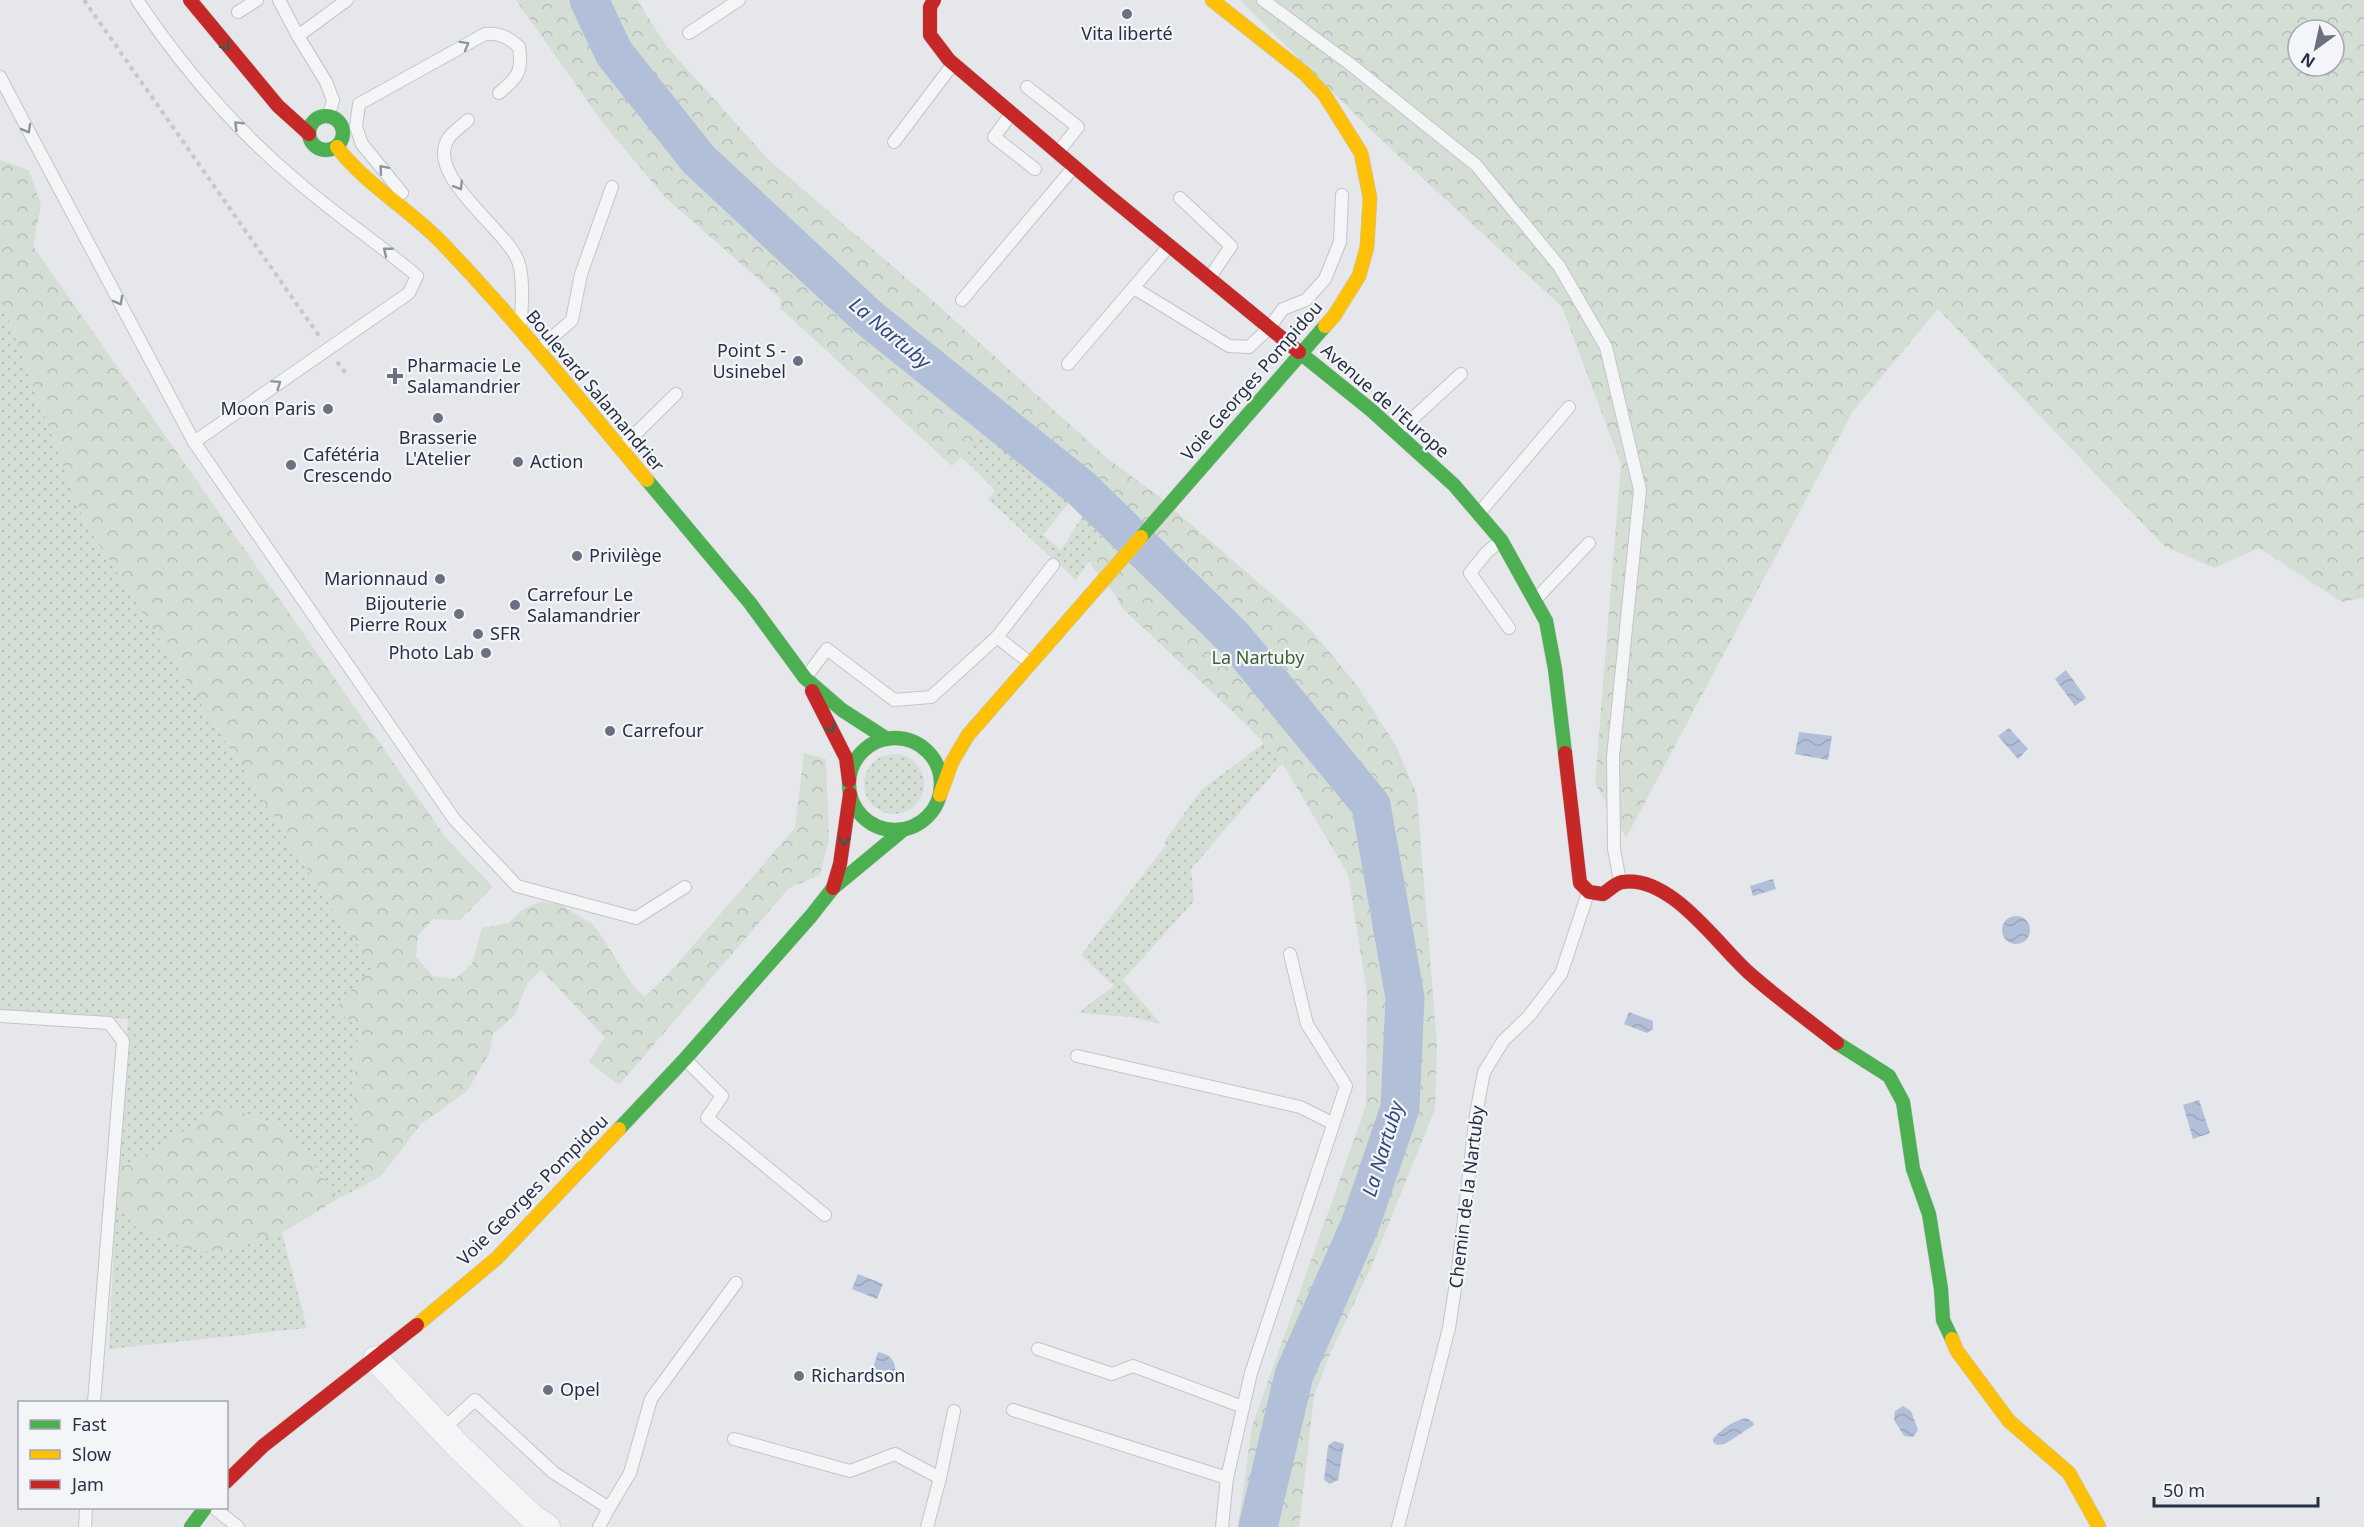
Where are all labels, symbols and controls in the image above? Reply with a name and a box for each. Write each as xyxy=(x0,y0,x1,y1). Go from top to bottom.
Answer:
marker: Vita liberté xyxy=(1120,7,1134,21)
north arrow xyxy=(2286,18,2346,78)
place label: Vita liberté xyxy=(1081,21,1173,45)
one-way arrow xyxy=(219,39,230,50)
one-way arrow xyxy=(458,41,469,52)
text: N xyxy=(2296,48,2319,73)
one-way arrow xyxy=(235,121,246,132)
one-way arrow xyxy=(20,123,31,133)
one-way arrow xyxy=(380,165,391,176)
one-way arrow xyxy=(451,180,463,190)
one-way arrow xyxy=(383,247,394,258)
water label: La Nartuby xyxy=(844,291,938,376)
one-way arrow xyxy=(112,295,123,305)
street label: Voie Georges Pompidou xyxy=(1175,295,1327,465)
street label: Boulevard Salamandrier xyxy=(521,305,671,477)
place label: Point S - Usinebel xyxy=(712,338,786,383)
street label: Avenue de l'Europe xyxy=(1316,338,1455,463)
place label: Pharmacie Le Salamandrier xyxy=(407,353,521,398)
marker: Point S - Usinebel xyxy=(791,354,805,368)
marker: Pharmacie Le Salamandrier xyxy=(388,369,402,383)
one-way arrow xyxy=(270,380,281,391)
place label: Moon Paris xyxy=(220,396,316,420)
marker: Moon Paris xyxy=(321,402,335,416)
marker: Brasserie L'Atelier xyxy=(431,411,445,425)
place label: Brasserie L'Atelier xyxy=(399,425,477,470)
place label: Cafétéria Crescendo xyxy=(303,442,392,487)
place label: Action xyxy=(530,449,583,473)
marker: Action xyxy=(511,455,525,469)
marker: Cafétéria Crescendo xyxy=(284,458,298,472)
place label: Privilège xyxy=(589,543,662,567)
marker: Privilège xyxy=(570,549,584,563)
place label: Marionnaud xyxy=(324,566,428,590)
marker: Marionnaud xyxy=(433,572,447,586)
place label: Carrefour Le Salamandrier xyxy=(527,582,641,627)
place label: Bijouterie Pierre Roux xyxy=(349,591,447,636)
marker: Carrefour Le Salamandrier xyxy=(508,598,522,612)
marker: Bijouterie Pierre Roux xyxy=(452,607,466,621)
place label: SFR xyxy=(490,621,520,645)
marker: SFR xyxy=(471,627,485,641)
place label: Photo Lab xyxy=(388,640,474,664)
park label: La Nartuby xyxy=(1212,645,1305,669)
marker: Photo Lab xyxy=(479,646,493,660)
place label: Carrefour xyxy=(622,718,704,742)
one-way arrow xyxy=(824,722,835,732)
marker: Carrefour xyxy=(603,724,617,738)
one-way arrow xyxy=(838,836,851,846)
water label: La Nartuby xyxy=(1355,1096,1410,1200)
street label: Chemin de la Nartuby xyxy=(1443,1103,1489,1290)
street label: Voie Georges Pompidou xyxy=(452,1109,613,1270)
place label: Richardson xyxy=(811,1363,905,1387)
marker: Richardson xyxy=(792,1369,806,1383)
place label: Opel xyxy=(560,1377,600,1401)
marker: Opel xyxy=(541,1383,555,1397)
legend xyxy=(18,1401,228,1509)
text: Fast xyxy=(72,1412,107,1436)
text: Slow xyxy=(72,1442,111,1466)
scale bar xyxy=(2154,1470,2318,1508)
text: Jam xyxy=(70,1472,104,1496)
text: 50 m xyxy=(2163,1478,2205,1502)

